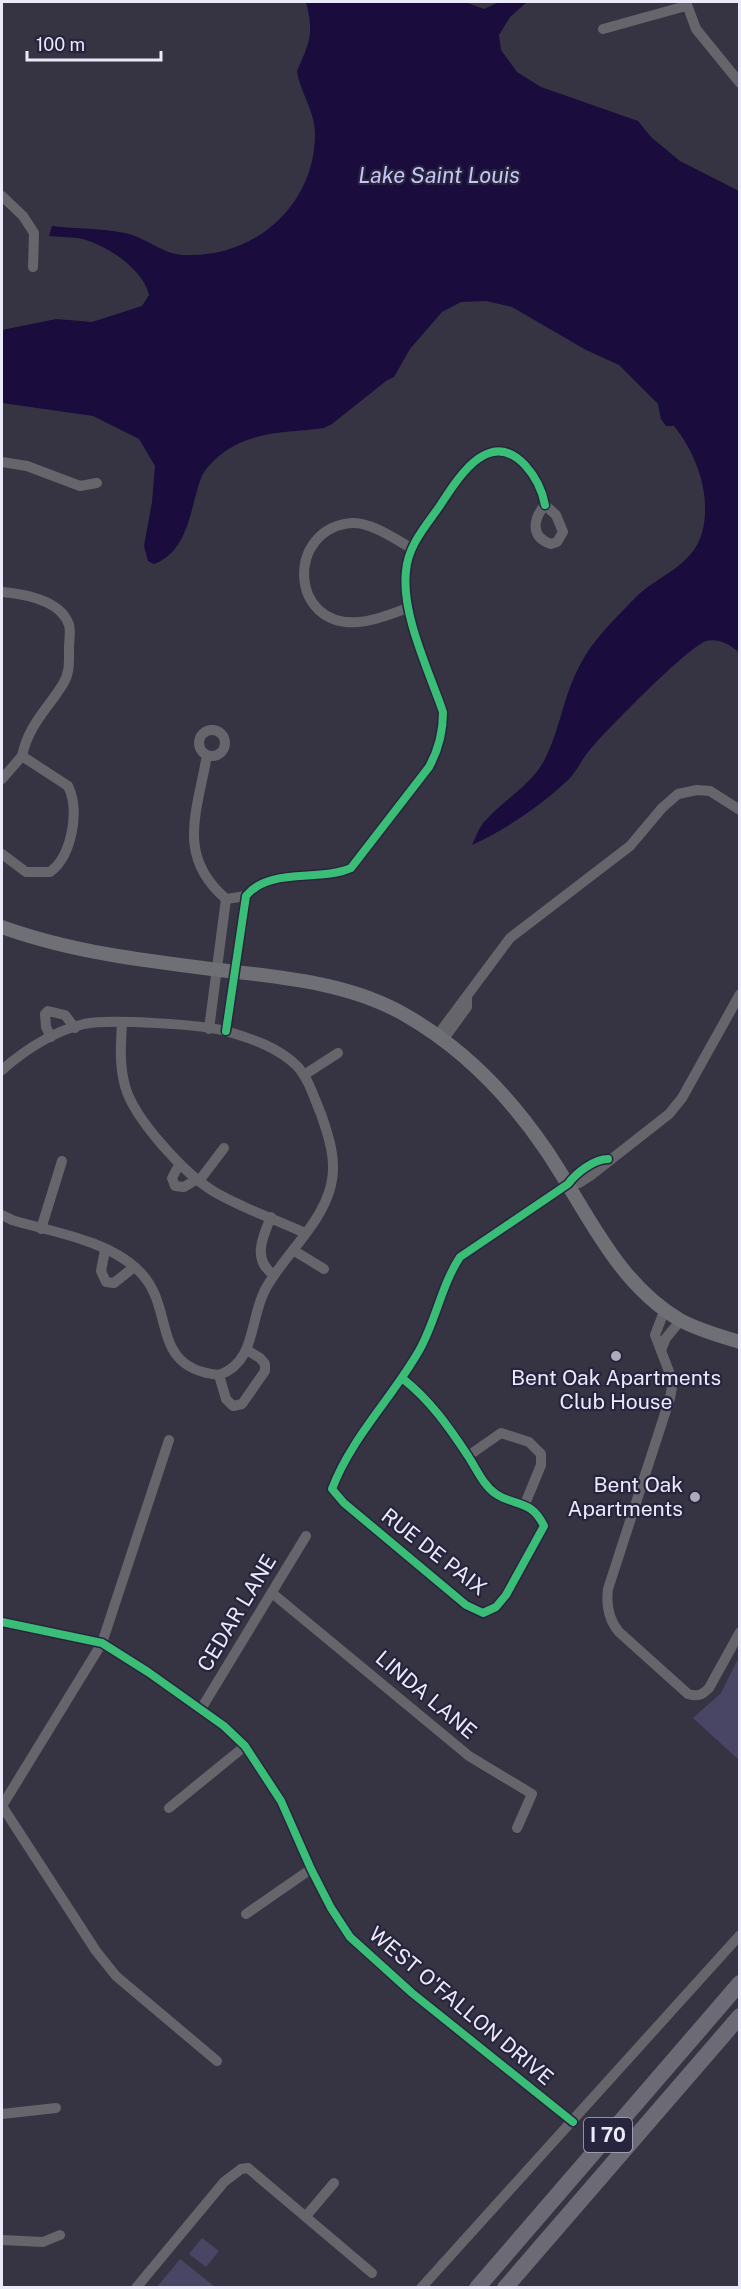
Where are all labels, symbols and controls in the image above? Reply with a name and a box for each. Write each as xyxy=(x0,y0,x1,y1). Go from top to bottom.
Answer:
scale bar xyxy=(27,24,160,62)
text: 100 m xyxy=(36,34,85,55)
water label: Lake Saint Louis xyxy=(358,162,520,188)
marker: Bent Oak Apartments Club House xyxy=(609,1349,623,1363)
place label: Bent Oak Apartments Club House xyxy=(511,1365,721,1414)
place label: Bent Oak Apartments xyxy=(568,1472,683,1521)
marker: Bent Oak Apartments xyxy=(688,1490,702,1504)
street label: RUE DE PAIX xyxy=(377,1503,492,1600)
street label: CEDAR LANE xyxy=(192,1550,281,1676)
street label: LINDA LANE xyxy=(371,1645,482,1744)
street label: WEST O'FALLON DRIVE xyxy=(364,1921,559,2090)
road number: I 70 xyxy=(584,2118,632,2152)

